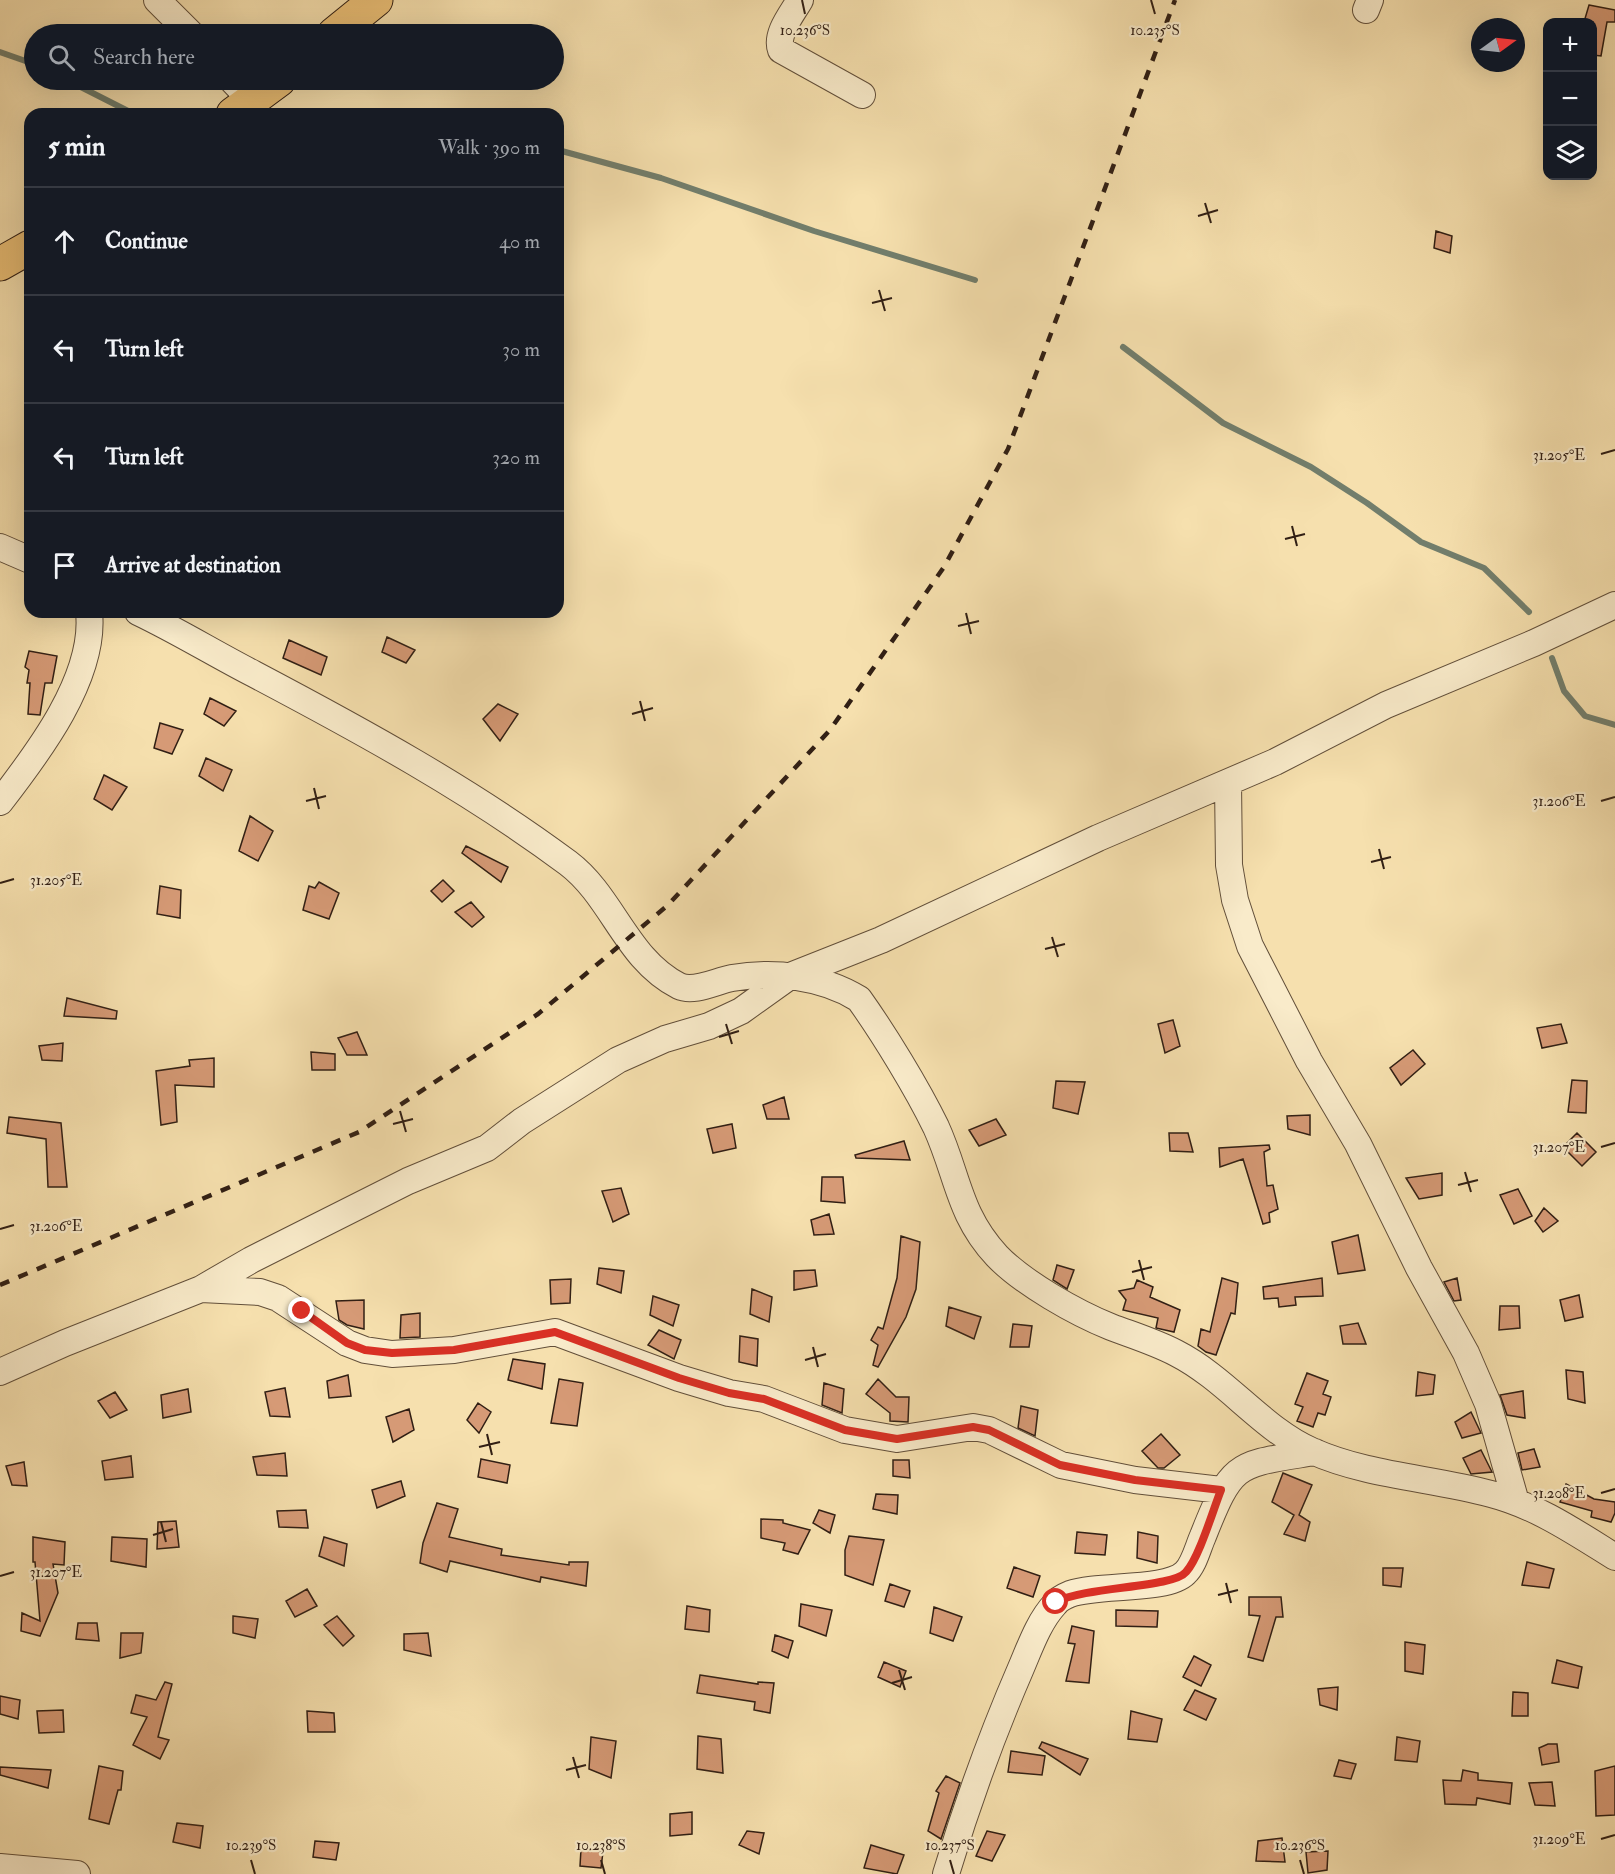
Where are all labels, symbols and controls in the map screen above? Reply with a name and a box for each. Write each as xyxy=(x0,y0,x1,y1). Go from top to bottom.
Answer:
north arrow xyxy=(1471,18,1525,72)
map controls xyxy=(1543,18,1597,180)
button: + xyxy=(1543,18,1597,72)
text: 10.236°S xyxy=(780,21,830,40)
text: 10.235°S xyxy=(1130,21,1180,40)
search box xyxy=(24,24,564,90)
icon: search xyxy=(45,41,78,74)
text: Search here xyxy=(93,43,195,71)
button: − xyxy=(1543,72,1597,126)
button: layers xyxy=(1543,126,1597,180)
text: 5 min xyxy=(48,131,105,163)
text: Walk · 390 m xyxy=(438,135,540,160)
icon: ahead xyxy=(48,225,81,258)
text: Continue xyxy=(105,227,188,255)
text: 40 m xyxy=(499,229,540,254)
icon: left xyxy=(48,333,81,366)
text: Turn left xyxy=(105,335,184,363)
text: 30 m xyxy=(502,337,540,362)
icon: left xyxy=(48,441,81,474)
text: Turn left xyxy=(105,443,184,471)
text: 320 m xyxy=(492,445,540,470)
text: 31.205°E xyxy=(1533,446,1585,465)
icon: arrive xyxy=(48,549,81,582)
text: Arrive at destination xyxy=(105,551,281,579)
text: 31.206°E xyxy=(1533,792,1586,811)
text: 31.205°E xyxy=(30,871,82,890)
text: 31.207°E xyxy=(1533,1138,1585,1157)
text: 31.206°E xyxy=(30,1217,83,1236)
route end xyxy=(288,1297,314,1323)
text: 31.208°E xyxy=(1533,1484,1585,1503)
text: 31.207°E xyxy=(30,1563,82,1582)
route start xyxy=(1042,1588,1068,1614)
text: 31.209°E xyxy=(1532,1830,1586,1849)
text: 10.239°S xyxy=(226,1836,276,1855)
text: 10.238°S xyxy=(576,1836,626,1855)
text: 10.237°S xyxy=(925,1836,975,1855)
text: 10.236°S xyxy=(1275,1836,1325,1855)

